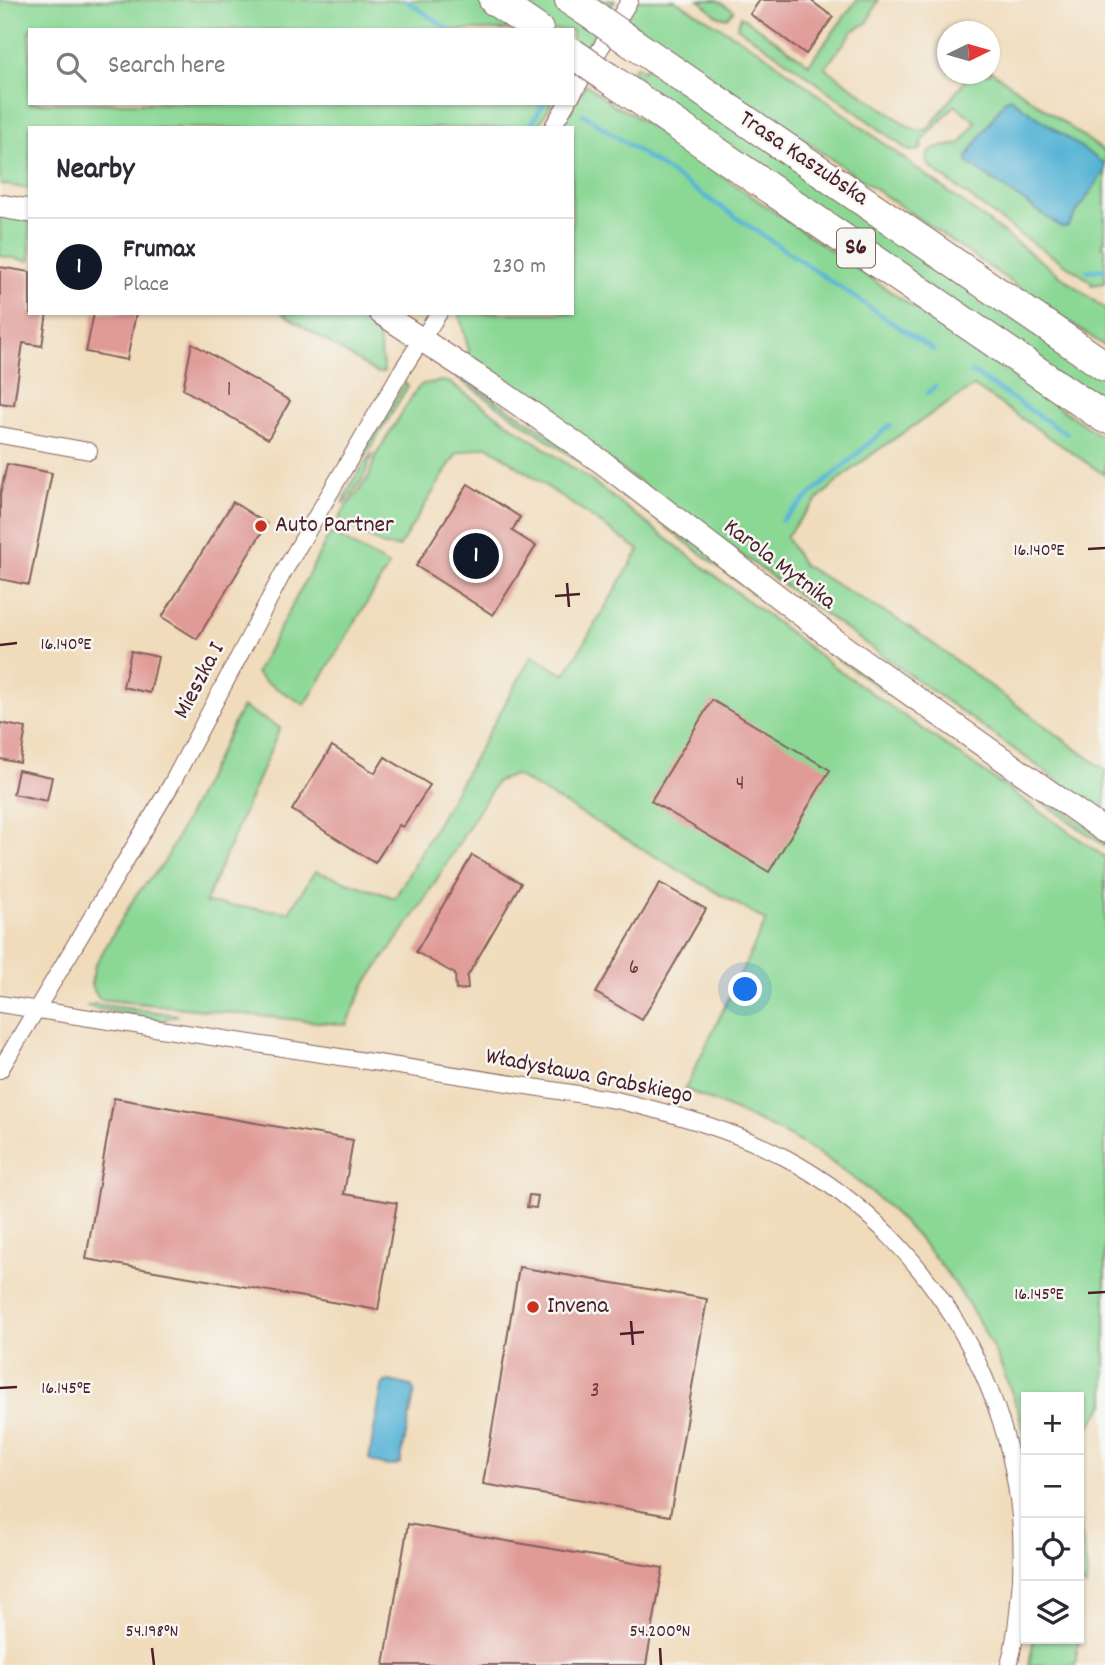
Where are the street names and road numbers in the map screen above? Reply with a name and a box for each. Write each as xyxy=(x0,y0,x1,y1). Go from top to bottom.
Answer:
street label: Trasa Kaszubska xyxy=(731,103,875,215)
road number: S6 xyxy=(837,229,875,268)
street label: Karola Mytnika xyxy=(715,511,843,619)
street label: Mieszka I xyxy=(166,636,235,725)
street label: Władysława Grabskiego xyxy=(482,1040,696,1114)

